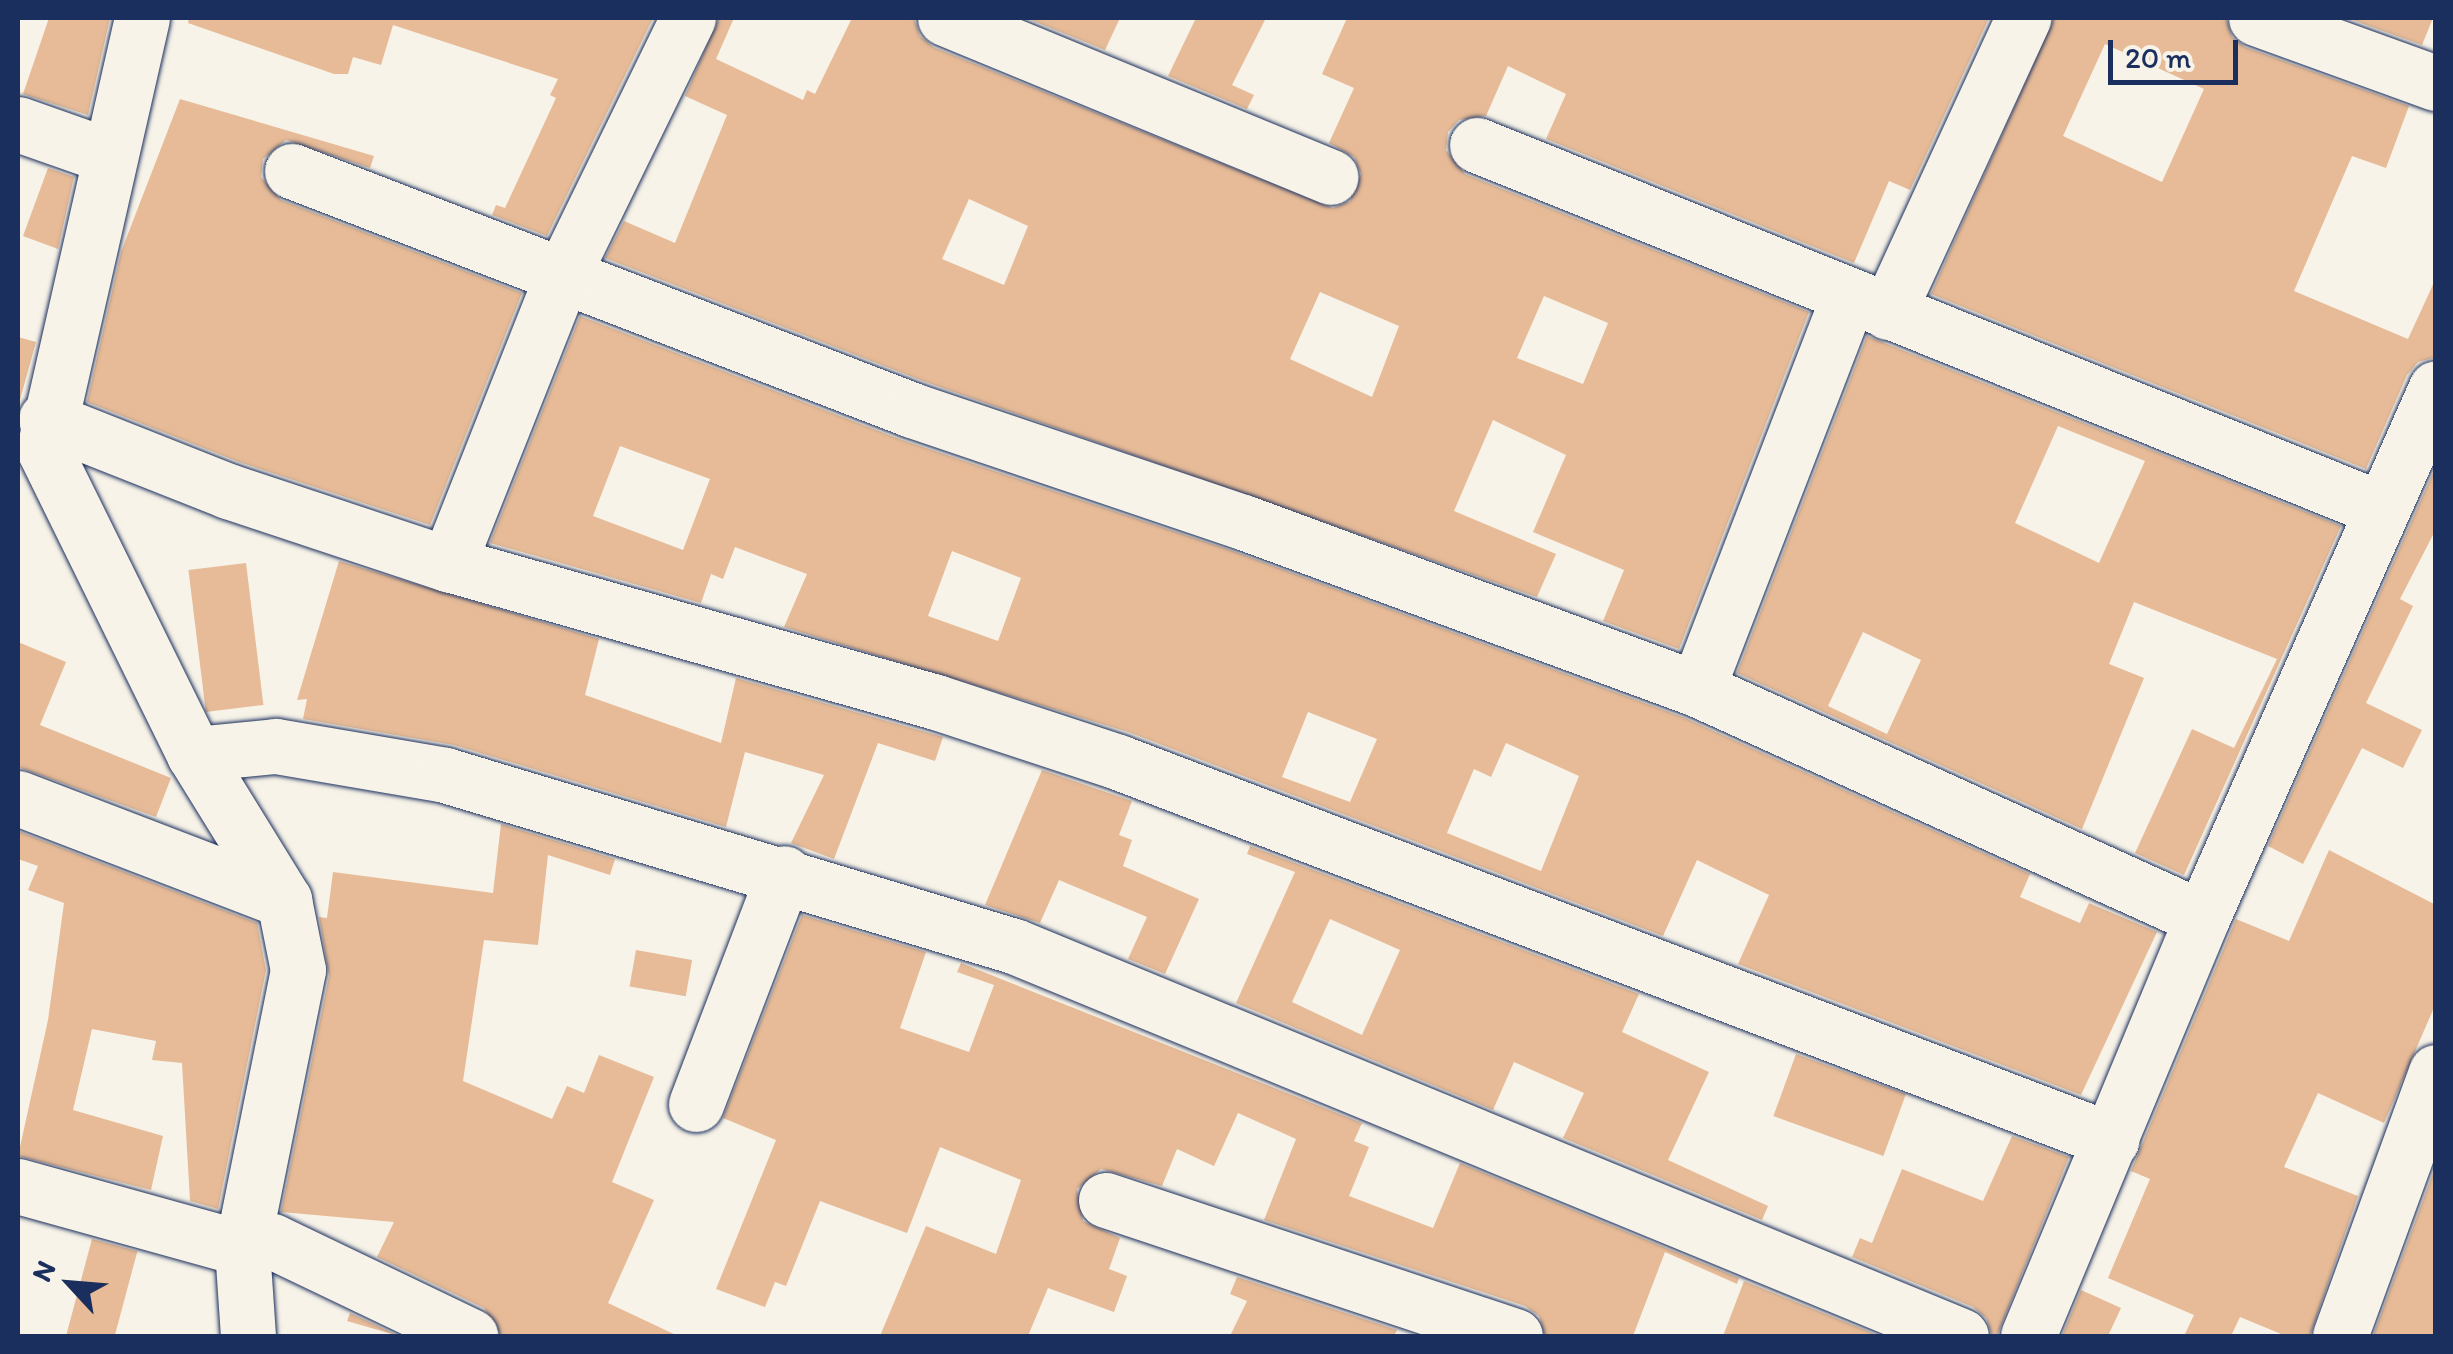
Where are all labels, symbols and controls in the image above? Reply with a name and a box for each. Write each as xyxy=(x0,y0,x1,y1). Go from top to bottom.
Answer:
scale bar xyxy=(2113,20,2243,82)
text: 20 m xyxy=(2125,39,2191,76)
north arrow xyxy=(20,1234,120,1334)
text: N xyxy=(24,1255,62,1287)

